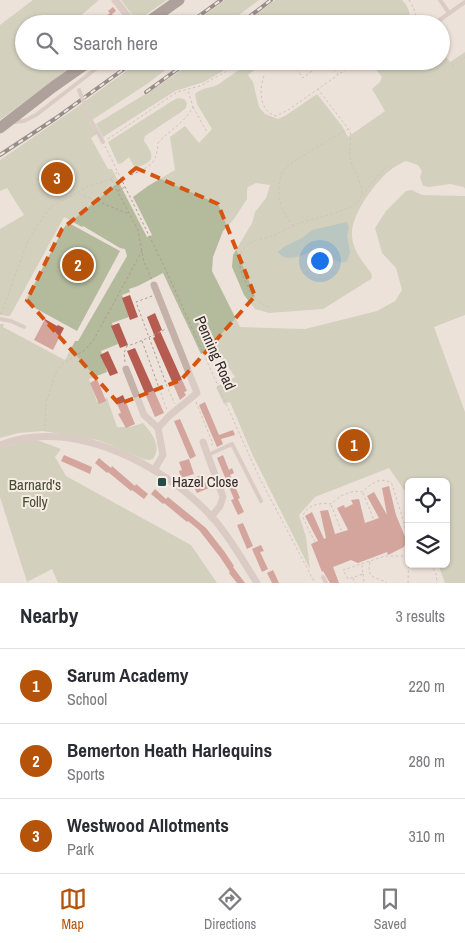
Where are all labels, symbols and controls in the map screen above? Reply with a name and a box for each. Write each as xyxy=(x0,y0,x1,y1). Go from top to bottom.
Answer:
search box xyxy=(15,15,450,70)
icon: search xyxy=(33,29,61,57)
text: Search here xyxy=(73,30,158,56)
pin: 3 xyxy=(41,159,73,197)
pin: 2 xyxy=(62,246,94,284)
your location xyxy=(307,248,333,274)
street label: Penning Road xyxy=(190,313,241,393)
pin: 1 xyxy=(338,426,370,464)
place label: Hazel Close xyxy=(172,471,238,492)
park label: Barnard's Folly xyxy=(9,474,61,512)
marker: Hazel Close xyxy=(156,476,168,488)
map controls xyxy=(405,478,450,568)
button: locate xyxy=(405,478,450,523)
button: layers xyxy=(405,523,450,568)
text: Nearby xyxy=(20,601,78,630)
text: 3 results xyxy=(395,605,445,627)
text: Sarum Academy xyxy=(67,662,189,688)
text: 1 xyxy=(32,675,40,697)
text: 220 m xyxy=(409,675,445,697)
text: School xyxy=(67,688,107,710)
text: Bemerton Heath Harlequins xyxy=(67,737,272,763)
text: 2 xyxy=(32,750,40,772)
text: 280 m xyxy=(409,750,445,772)
text: Sports xyxy=(67,763,105,785)
text: Westwood Allotments xyxy=(67,812,229,838)
text: 3 xyxy=(32,825,40,847)
text: 310 m xyxy=(409,825,445,847)
text: Park xyxy=(67,838,94,860)
tab: Map xyxy=(59,885,87,933)
tab: Directions xyxy=(204,885,256,933)
tab: Saved xyxy=(374,885,406,933)

